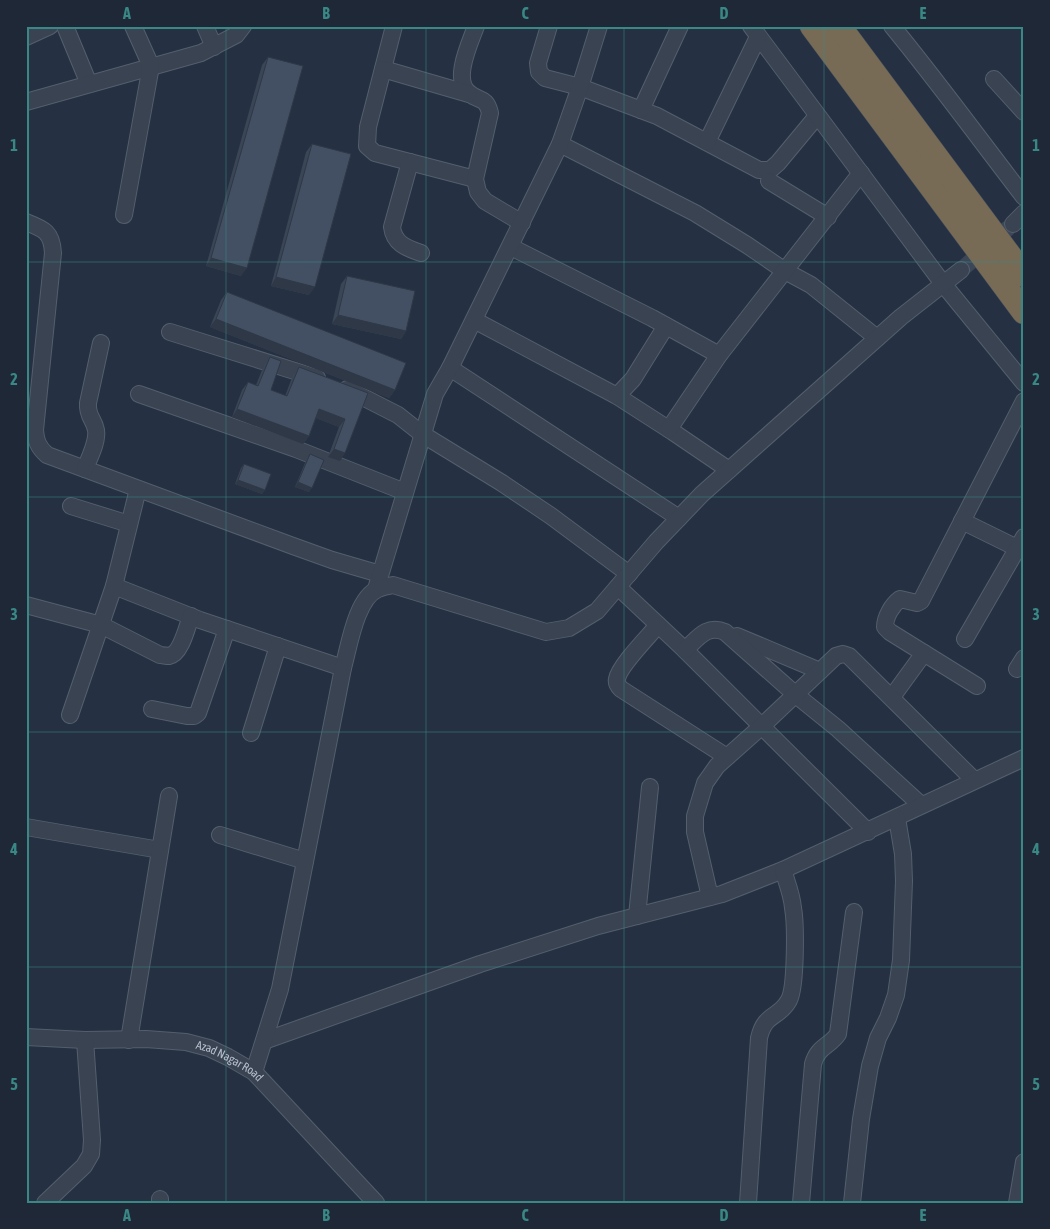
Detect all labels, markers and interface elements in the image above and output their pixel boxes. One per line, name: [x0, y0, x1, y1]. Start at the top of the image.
text: A: [122, 4, 131, 22]
text: B: [322, 4, 330, 22]
text: C: [521, 4, 529, 22]
text: D: [720, 4, 729, 22]
text: E: [920, 4, 927, 22]
text: 1: [10, 136, 18, 154]
text: 1: [1032, 136, 1040, 154]
text: 2: [10, 370, 18, 388]
text: 2: [1032, 370, 1040, 388]
text: 3: [10, 605, 18, 623]
text: 3: [1032, 605, 1040, 623]
text: 4: [9, 840, 18, 858]
text: 4: [1031, 840, 1040, 858]
street label: Azad Nagar Road: [194, 1038, 266, 1084]
text: 5: [10, 1075, 18, 1093]
text: 5: [1032, 1075, 1040, 1093]
text: A: [122, 1206, 131, 1224]
text: B: [322, 1206, 330, 1224]
text: C: [521, 1206, 529, 1224]
text: D: [720, 1206, 729, 1224]
text: E: [920, 1206, 927, 1224]

